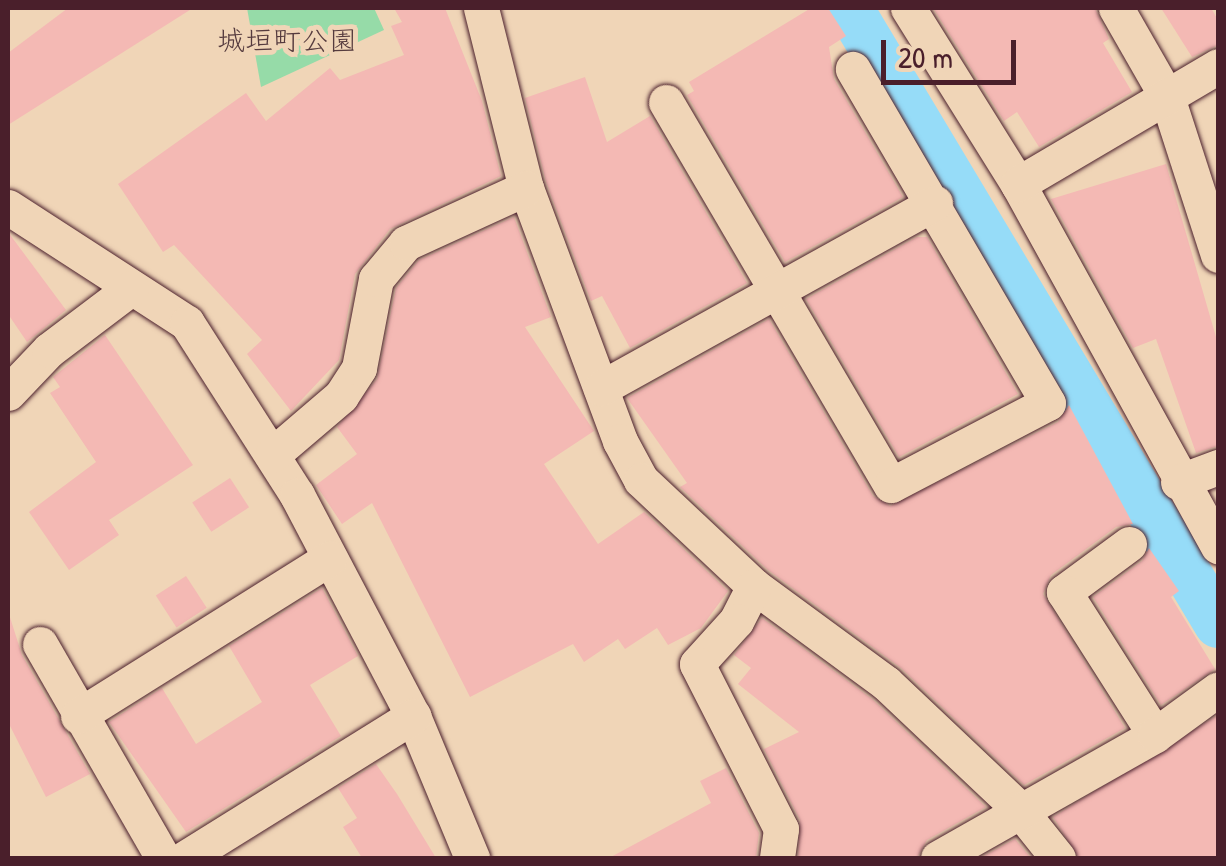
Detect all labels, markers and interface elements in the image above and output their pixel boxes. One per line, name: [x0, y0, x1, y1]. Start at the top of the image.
scale bar: [886, 20, 1021, 82]
park label: 城垣町公園: [217, 23, 357, 57]
text: 20 m: [898, 37, 953, 77]

